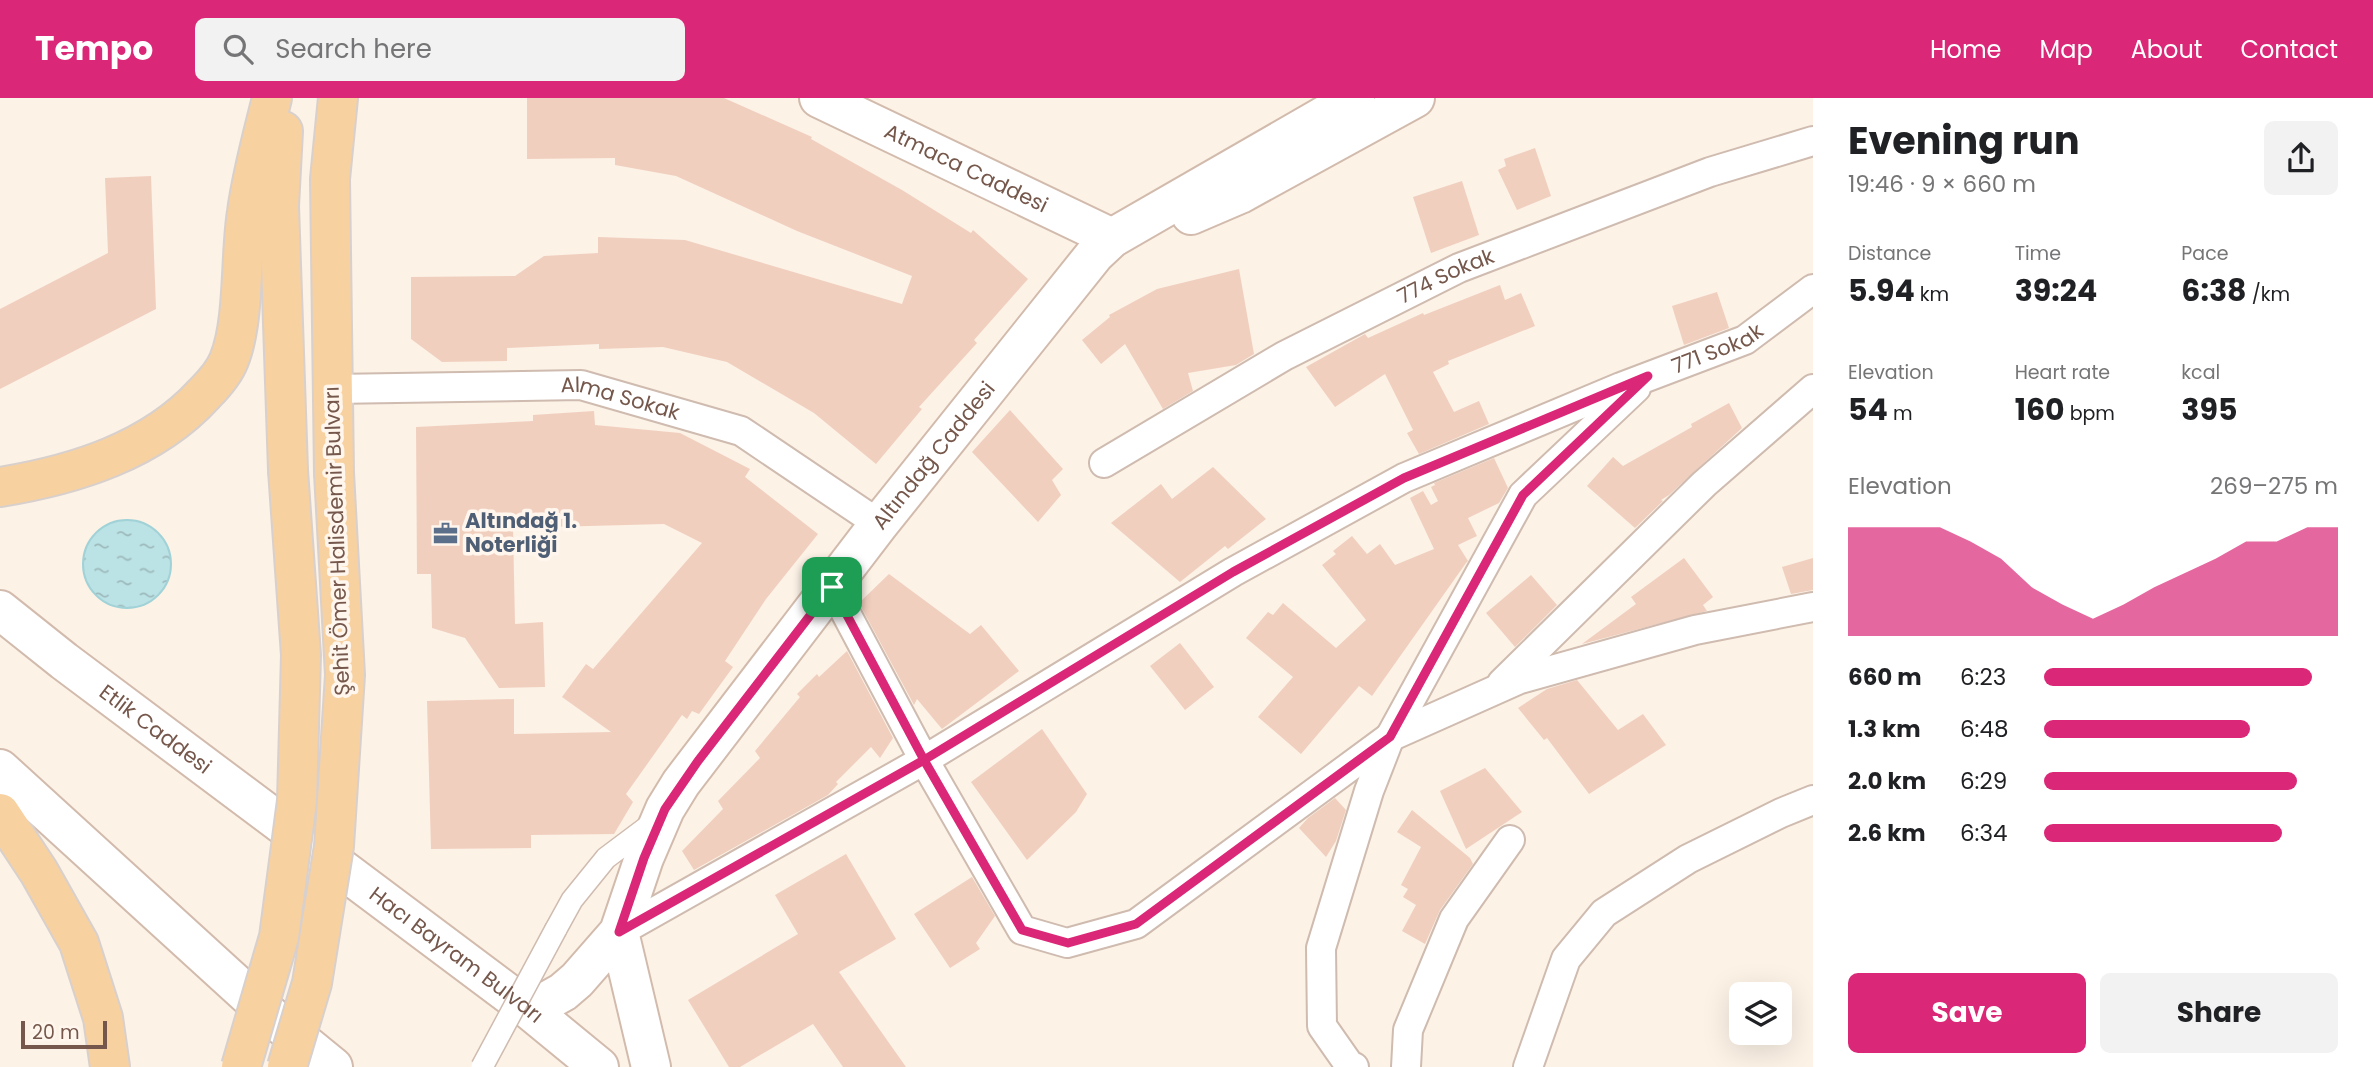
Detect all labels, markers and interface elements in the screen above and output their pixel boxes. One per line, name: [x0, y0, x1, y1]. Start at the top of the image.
search box: [195, 18, 685, 81]
text: Tempo: [35, 25, 153, 72]
icon: search: [219, 30, 257, 68]
text: Search here: [275, 31, 432, 67]
text: Home: [1930, 33, 2002, 66]
text: Map: [2040, 33, 2093, 66]
text: About: [2131, 33, 2202, 66]
text: Contact: [2240, 33, 2338, 66]
text: Evening run: [1848, 114, 2080, 167]
street label: Atmaca Caddesi: [880, 116, 1053, 219]
button: share: [2264, 121, 2338, 195]
text: 19:46 · 9 × 660 m: [1848, 168, 2036, 200]
text: Distance: [1848, 240, 1931, 267]
text: Time: [2015, 240, 2061, 267]
text: Pace: [2181, 240, 2229, 267]
street label: 774 Sokak: [1392, 241, 1498, 311]
text: 5.94: [1848, 269, 1915, 312]
text: 39:24: [2015, 269, 2097, 312]
text: 6:38: [2181, 269, 2247, 312]
text: km: [1915, 281, 1949, 308]
text: /km: [2247, 281, 2290, 308]
street label: 771 Sokak: [1667, 316, 1769, 381]
text: Elevation: [1848, 359, 1934, 386]
text: Heart rate: [2015, 359, 2110, 386]
text: kcal: [2181, 359, 2220, 386]
street label: Alma Sokak: [561, 370, 684, 427]
street label: Altındağ Caddesi: [865, 375, 1001, 535]
street label: Şehit Ömer Halisdemir Bulvarı: [317, 386, 356, 696]
text: 54: [1848, 388, 1888, 431]
text: 160: [2015, 388, 2065, 431]
text: 395: [2181, 388, 2237, 431]
text: m: [1888, 400, 1912, 427]
text: bpm: [2065, 400, 2115, 427]
text: Elevation: [1848, 470, 1952, 502]
text: 269–275 m: [2210, 470, 2338, 502]
place label: Altındağ 1. Noterliği: [465, 506, 577, 559]
office icon: Altındağ 1. Noterliği: [431, 519, 459, 547]
pin: [802, 557, 862, 617]
icon: arrive: [813, 568, 851, 606]
text: 660 m: [1848, 661, 1922, 693]
text: 6:23: [1960, 661, 2006, 693]
street label: Etlik Caddesi: [94, 678, 218, 781]
text: 1.3 km: [1848, 713, 1921, 745]
text: 6:48: [1960, 713, 2008, 745]
text: 2.0 km: [1848, 765, 1926, 797]
text: 6:29: [1960, 765, 2007, 797]
text: 2.6 km: [1848, 817, 1926, 849]
text: 6:34: [1960, 817, 2008, 849]
street label: Hacı Bayram Bulvarı: [364, 880, 550, 1030]
button: Save: [1848, 973, 2086, 1053]
button: Share: [2100, 973, 2338, 1053]
map controls: [1729, 982, 1792, 1045]
button: layers: [1729, 982, 1792, 1045]
scale bar: [21, 1018, 107, 1050]
text: 20 m: [32, 1019, 80, 1046]

